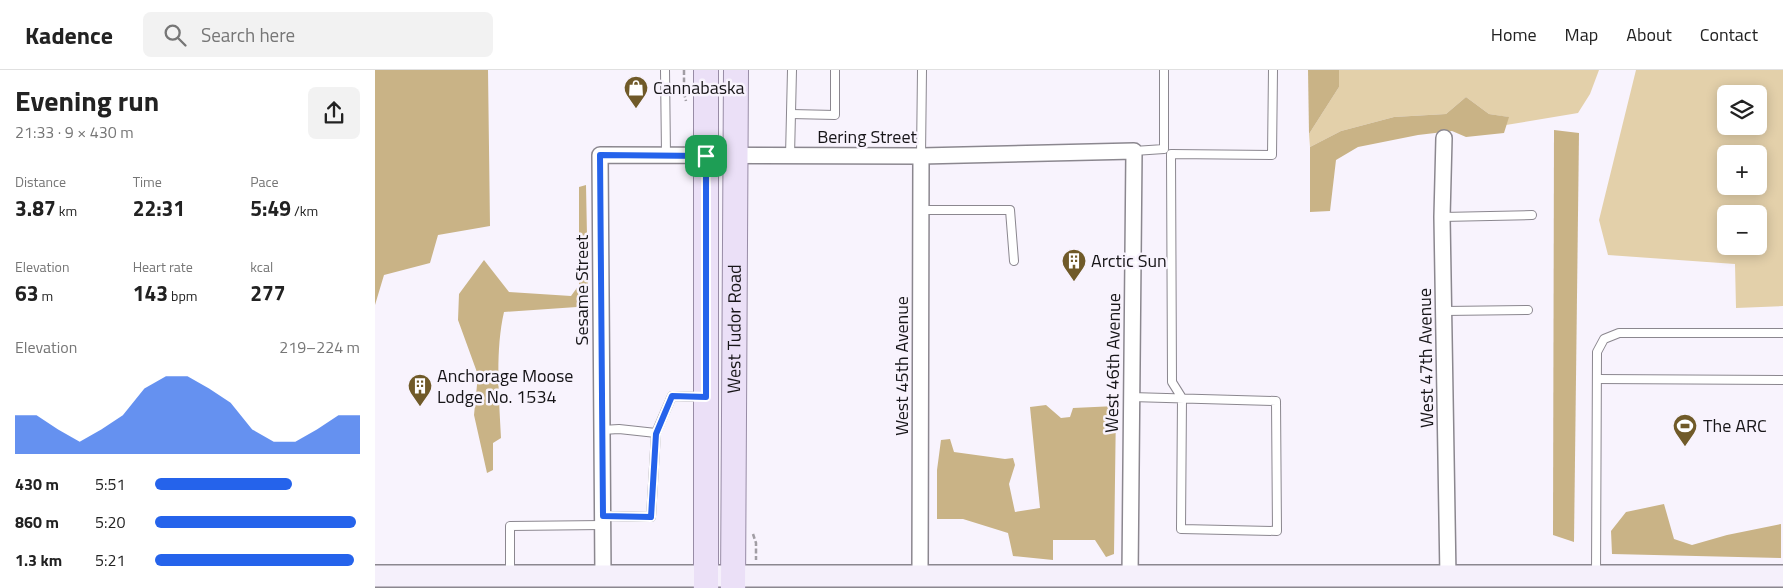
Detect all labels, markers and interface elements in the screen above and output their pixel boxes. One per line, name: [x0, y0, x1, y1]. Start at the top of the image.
search box: [143, 12, 493, 57]
text: Kadence: [25, 17, 113, 53]
text: Search here: [201, 20, 295, 49]
icon: search: [161, 21, 189, 49]
text: Home: [1491, 21, 1537, 48]
text: Map: [1565, 21, 1598, 48]
text: About: [1626, 21, 1672, 48]
text: Contact: [1700, 21, 1758, 48]
place label: Cannabaska: [653, 74, 745, 101]
shop icon: Cannabaska: [623, 75, 649, 109]
text: Evening run: [15, 79, 159, 122]
map controls: [1717, 85, 1767, 255]
button: layers: [1717, 85, 1767, 135]
button: share: [308, 87, 360, 139]
text: 21:33 · 9 × 430 m: [15, 120, 134, 144]
street label: Bering Street: [817, 123, 917, 150]
pin: [685, 135, 727, 177]
icon: arrive: [692, 142, 720, 170]
button: +: [1717, 145, 1767, 195]
text: Distance: [15, 171, 66, 192]
text: Time: [133, 171, 162, 192]
text: Pace: [250, 171, 279, 192]
text: 3.87: [15, 192, 56, 224]
text: 22:31: [133, 192, 185, 224]
text: 5:49: [250, 192, 291, 224]
text: km: [56, 200, 77, 221]
text: /km: [291, 200, 318, 221]
button: −: [1717, 205, 1767, 255]
street label: Sesame Street: [568, 234, 595, 345]
place label: Arctic Sun: [1091, 247, 1167, 274]
building icon: Arctic Sun: [1061, 248, 1087, 282]
text: Elevation: [15, 256, 69, 277]
text: Heart rate: [133, 256, 193, 277]
text: kcal: [250, 256, 273, 277]
street label: West Tudor Road: [720, 264, 748, 394]
text: 63: [15, 277, 39, 309]
text: 143: [133, 277, 168, 309]
text: 277: [250, 277, 286, 309]
text: m: [39, 285, 53, 306]
text: bpm: [168, 285, 197, 306]
street label: West 47th Avenue: [1411, 288, 1440, 428]
street label: West 46th Avenue: [1098, 293, 1127, 433]
street label: West 45th Avenue: [888, 296, 915, 436]
text: Elevation: [15, 335, 77, 359]
text: 219–224 m: [279, 335, 360, 359]
place label: Anchorage Moose Lodge No. 1534: [437, 362, 573, 410]
building icon: Anchorage Moose Lodge No. 1534: [407, 373, 433, 407]
place label: The ARC: [1703, 412, 1767, 439]
sports icon: The ARC: [1672, 413, 1698, 447]
text: 430 m: [15, 472, 59, 496]
text: 5:51: [95, 472, 125, 496]
text: 860 m: [15, 510, 59, 534]
text: 5:20: [95, 510, 125, 534]
text: 1.3 km: [15, 548, 62, 572]
text: 5:21: [95, 548, 125, 572]

